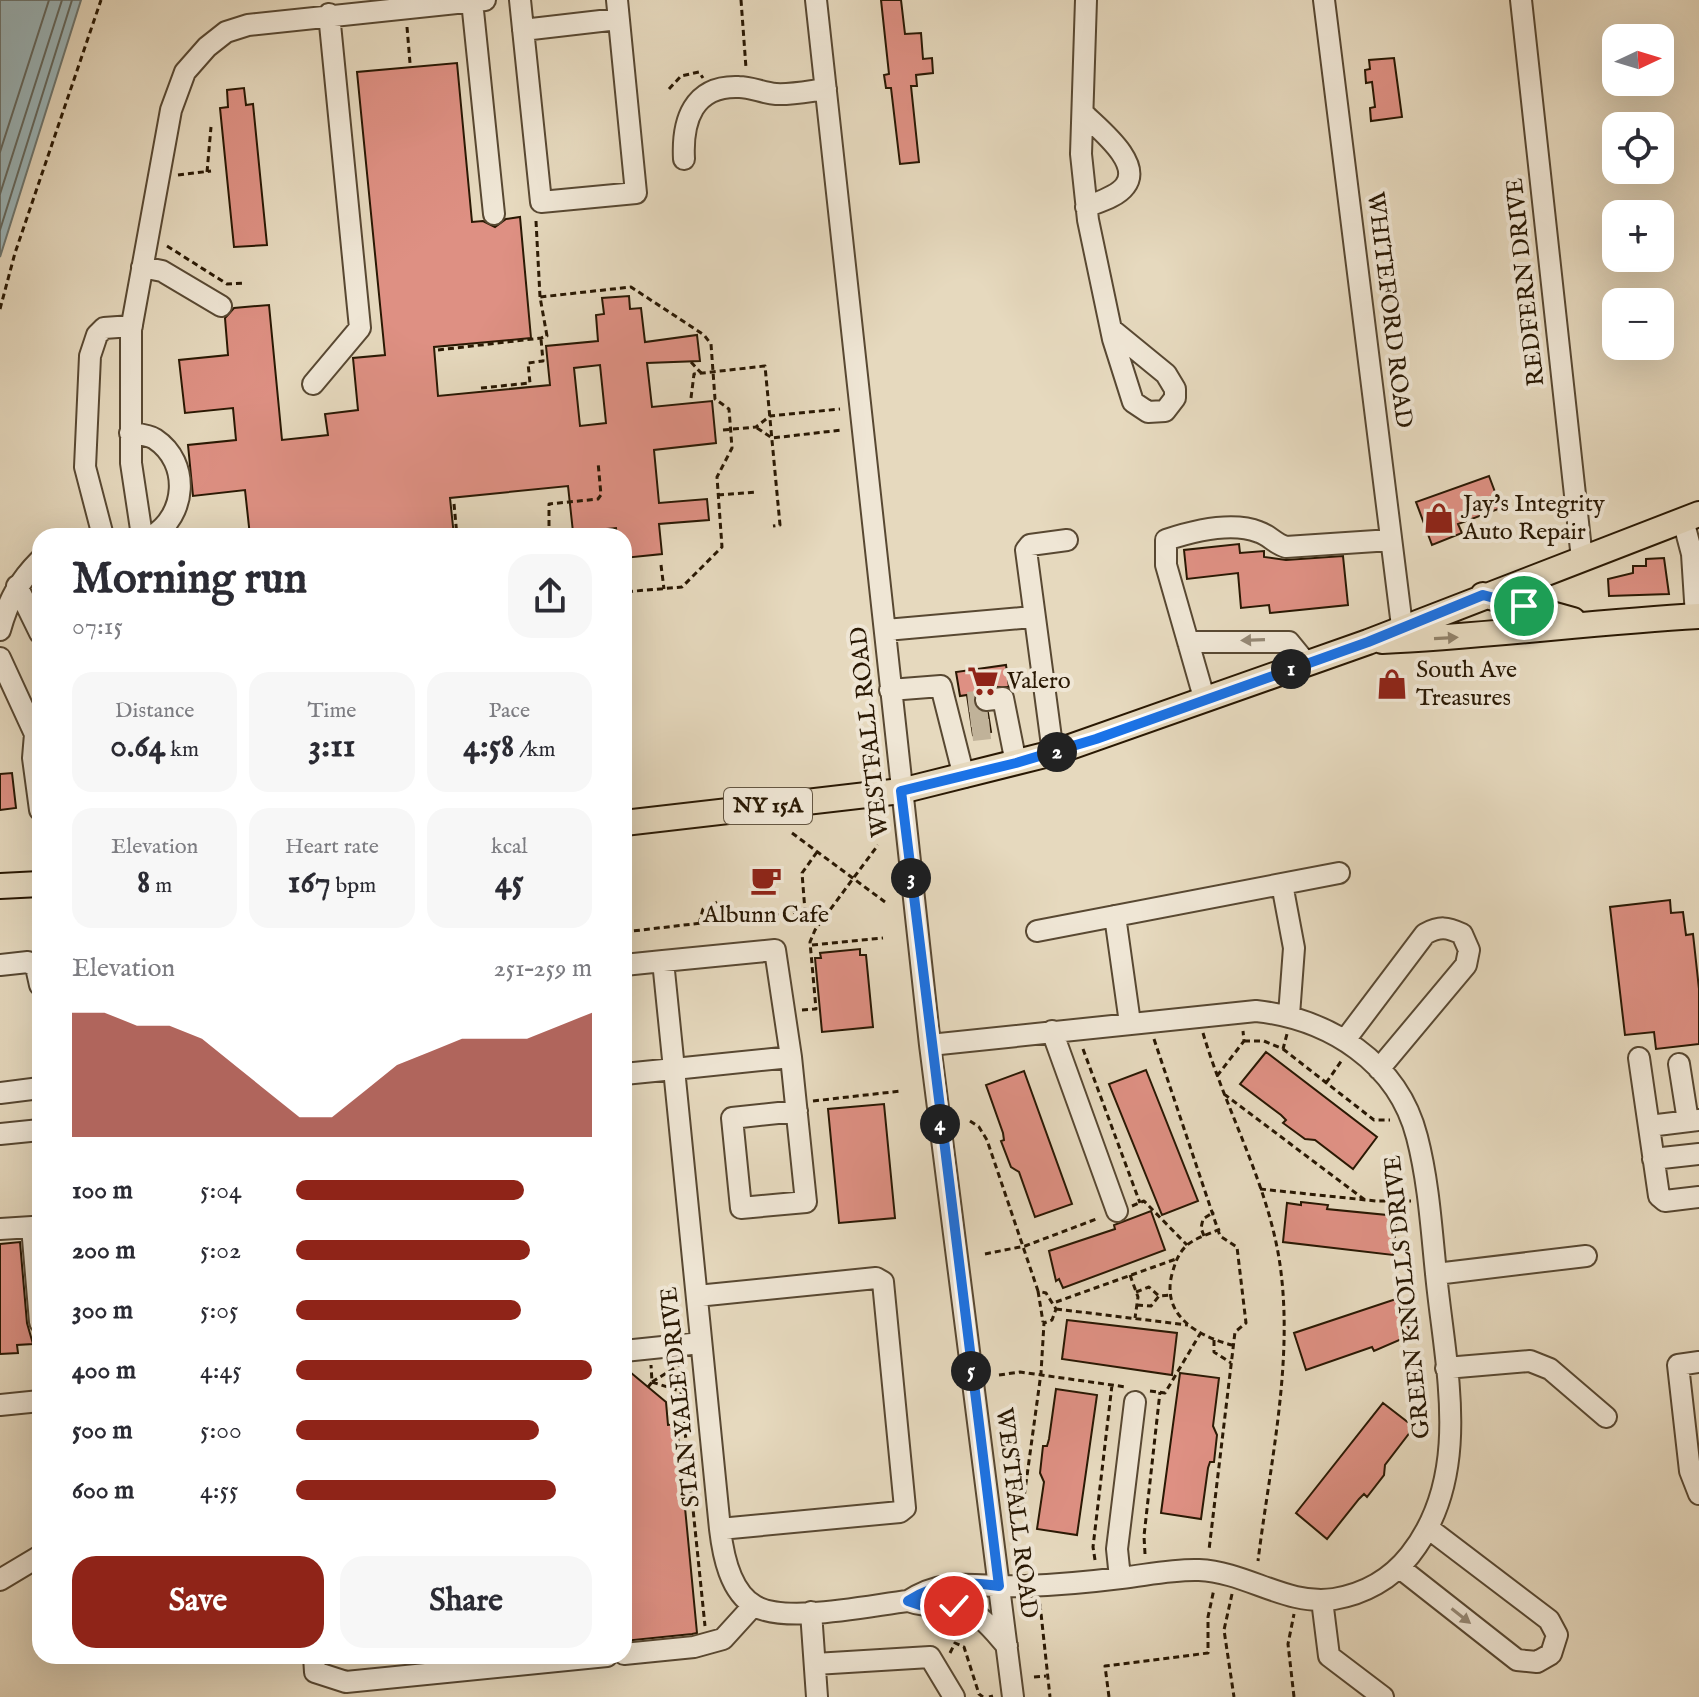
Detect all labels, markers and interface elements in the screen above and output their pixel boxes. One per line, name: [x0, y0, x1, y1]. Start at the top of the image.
north arrow: [1602, 24, 1674, 96]
map controls: [1602, 24, 1674, 360]
button: locate: [1602, 112, 1674, 184]
street label: REDFERN DRIVE: [1500, 176, 1552, 388]
street label: WHITEFORD ROAD: [1359, 190, 1419, 430]
button: +: [1602, 200, 1674, 272]
button: −: [1602, 288, 1674, 360]
place label: Jay's Integrity Auto Repair: [1460, 489, 1605, 548]
shop icon: Jay's Integrity Auto Repair: [1422, 501, 1456, 535]
text: Morning run: [72, 552, 307, 608]
button: share: [508, 554, 592, 638]
pin: [1490, 572, 1558, 640]
icon: arrive: [1502, 584, 1546, 628]
text: 07:15: [72, 610, 123, 643]
street label: WESTFALL ROAD: [844, 625, 896, 839]
one-way arrow: [1434, 631, 1459, 644]
one-way arrow: [1240, 634, 1265, 647]
pin: 1: [1271, 649, 1311, 689]
text: 1: [1287, 655, 1295, 683]
place label: South Ave Treasures: [1416, 655, 1517, 714]
supermarket icon: Valero: [966, 664, 1000, 698]
place label: Valero: [1006, 666, 1071, 697]
shop icon: South Ave Treasures: [1375, 667, 1409, 701]
text: Distance: [115, 697, 194, 725]
text: Time: [308, 697, 356, 725]
text: Pace: [489, 697, 530, 725]
text: 0.64: [110, 725, 165, 768]
text: 3:11: [308, 725, 355, 768]
text: 4:58: [463, 725, 514, 768]
pin: 2: [1037, 732, 1077, 772]
text: km: [165, 736, 199, 764]
text: /km: [514, 736, 556, 764]
text: 2: [1052, 738, 1062, 766]
road number: NY 15A: [724, 788, 812, 824]
text: Elevation: [111, 833, 198, 861]
text: Heart rate: [285, 833, 379, 861]
text: kcal: [491, 833, 528, 861]
pin: 3: [891, 858, 931, 898]
text: 8: [137, 861, 150, 904]
text: 167: [288, 861, 331, 904]
text: 45: [495, 861, 524, 904]
cafe icon: Albunn Cafe: [749, 863, 783, 897]
text: 3: [907, 864, 915, 892]
text: m: [150, 872, 172, 900]
text: bpm: [331, 872, 376, 900]
place label: Albunn Cafe: [702, 900, 829, 931]
text: Elevation: [72, 952, 175, 985]
text: 251–259 m: [493, 952, 592, 985]
pin: 4: [920, 1104, 960, 1144]
text: 4: [935, 1110, 945, 1138]
street label: GREEN KNOLLS DRIVE: [1378, 1154, 1438, 1440]
text: 100 m: [72, 1174, 133, 1207]
text: 5:04: [200, 1174, 242, 1207]
text: 200 m: [72, 1234, 136, 1267]
text: 5:02: [200, 1234, 241, 1267]
street label: STAN YALE DRIVE: [654, 1285, 708, 1509]
text: 300 m: [72, 1294, 133, 1327]
text: 5:05: [200, 1294, 238, 1327]
pin: 5: [951, 1351, 991, 1391]
text: 400 m: [72, 1354, 136, 1387]
text: 4:45: [200, 1354, 242, 1387]
text: 5: [967, 1357, 975, 1385]
street label: WESTFALL ROAD: [988, 1406, 1044, 1620]
text: 500 m: [72, 1414, 133, 1447]
text: 5:00: [200, 1414, 242, 1447]
text: 600 m: [72, 1474, 134, 1507]
text: 4:55: [200, 1474, 238, 1507]
button: Save: [72, 1556, 324, 1648]
button: Share: [340, 1556, 592, 1648]
pin: [920, 1572, 988, 1640]
icon: check: [932, 1584, 976, 1628]
one-way arrow: [1451, 1608, 1471, 1624]

